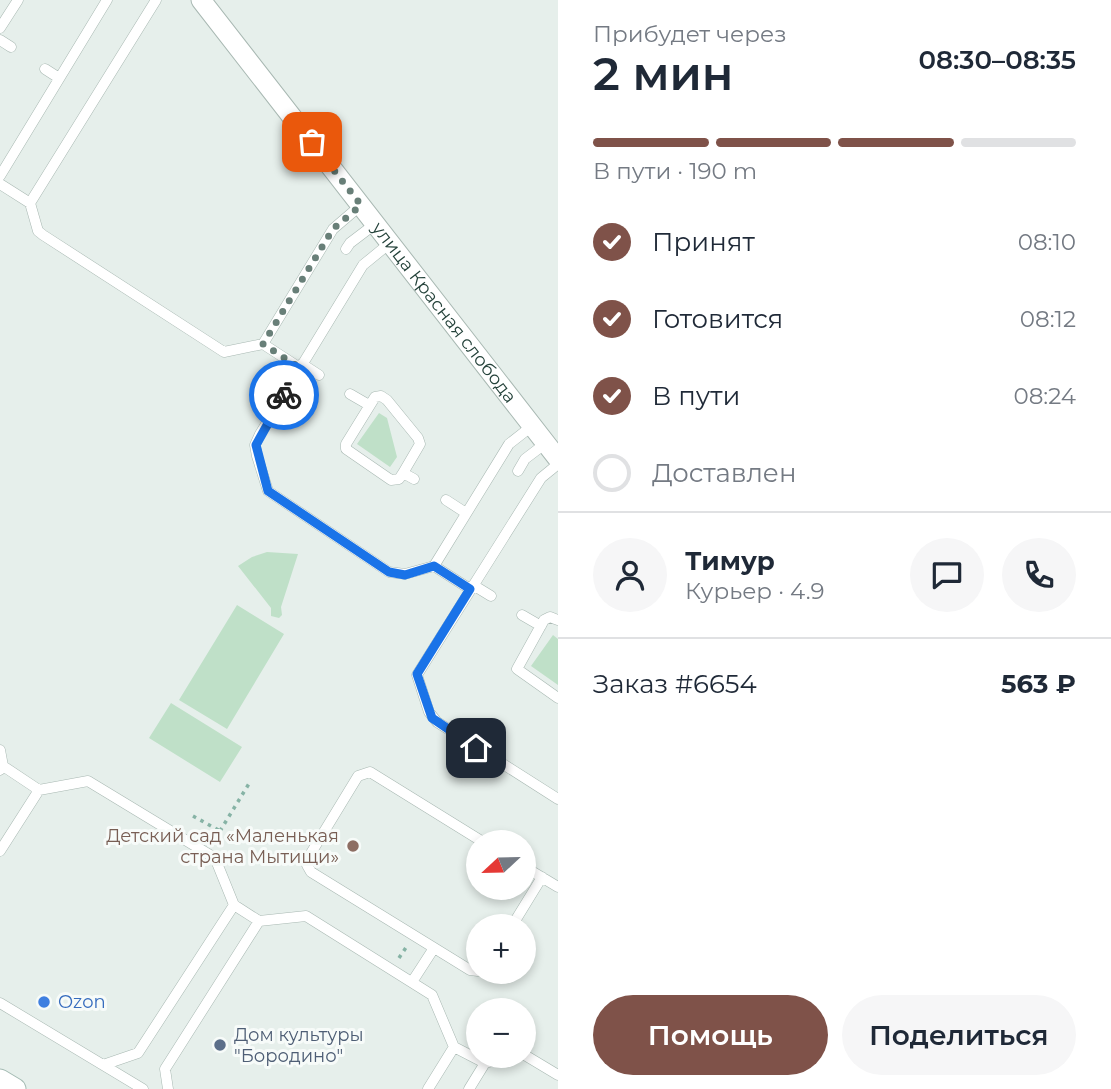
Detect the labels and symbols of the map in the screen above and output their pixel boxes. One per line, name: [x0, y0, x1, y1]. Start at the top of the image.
pin: [282, 112, 342, 172]
street label: улица Красная слобода: [366, 217, 521, 407]
courier: [249, 360, 319, 430]
pin: [446, 718, 506, 778]
place label: Детский сад «Маленькая страна Мытищи»: [106, 825, 339, 868]
north arrow: [466, 830, 536, 900]
marker: Детский сад «Маленькая страна Мытищи»: [345, 838, 361, 854]
place label: Ozon: [58, 991, 106, 1013]
marker: Ozon: [36, 994, 52, 1010]
place label: Дом культуры "Бородино": [234, 1024, 364, 1067]
marker: Дом культуры "Бородино": [212, 1037, 228, 1053]

